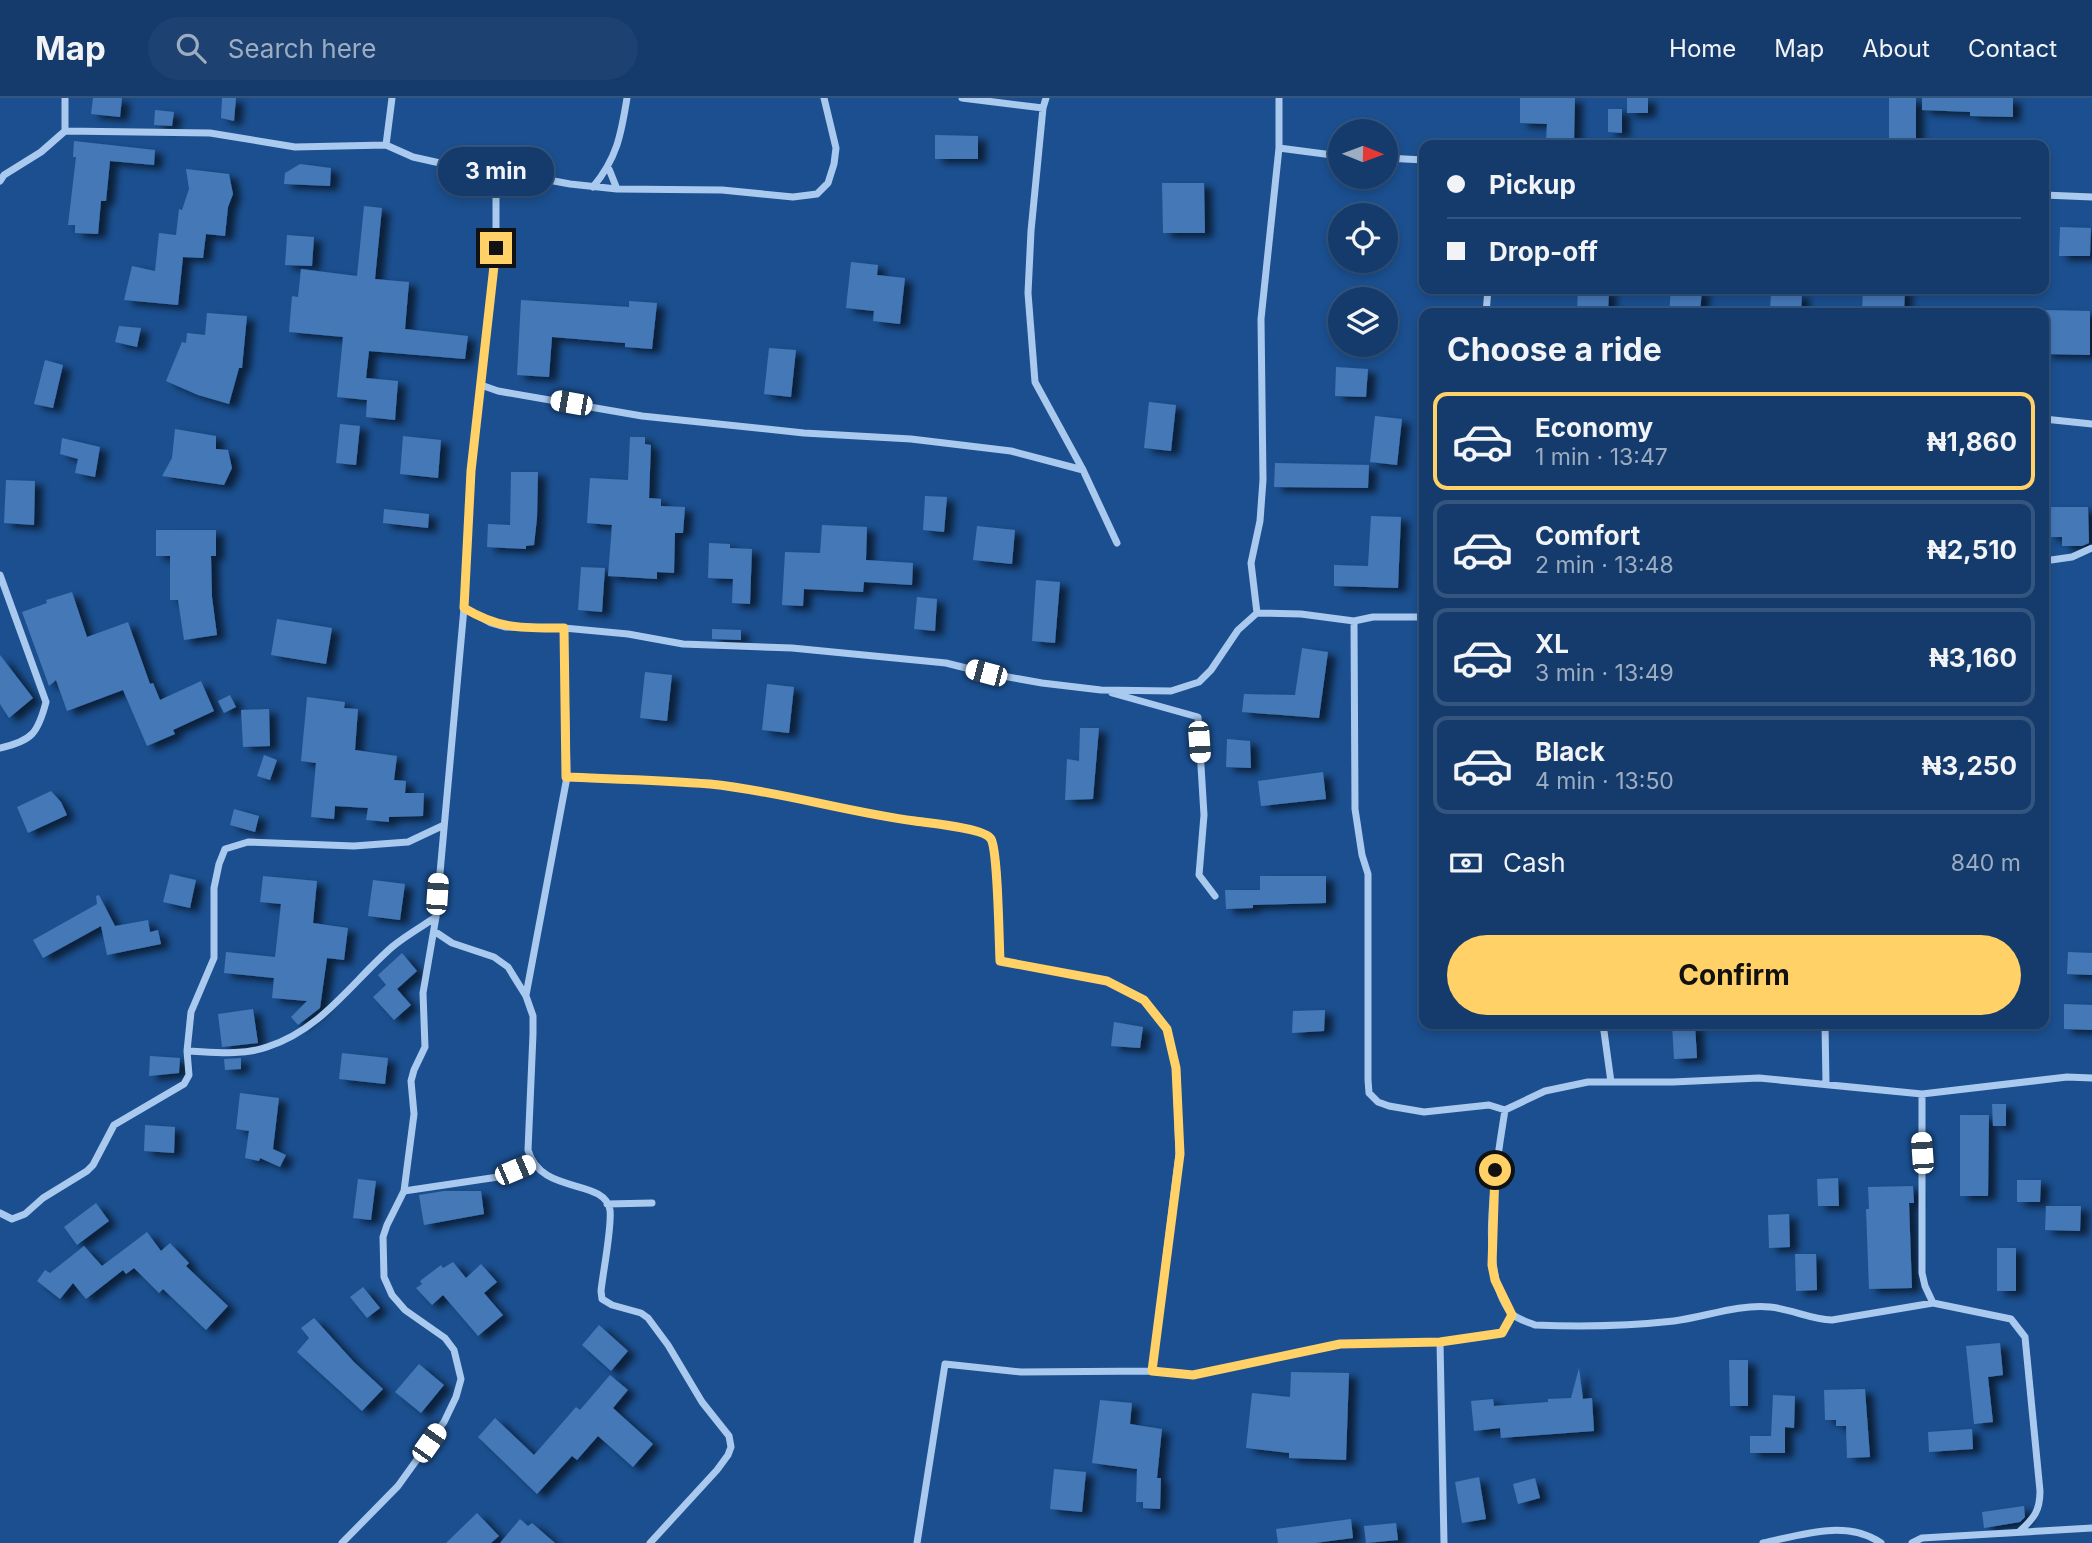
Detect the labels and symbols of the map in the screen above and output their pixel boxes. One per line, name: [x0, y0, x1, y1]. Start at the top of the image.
north arrow: [1328, 119, 1398, 189]
callout: 3 min: [438, 146, 554, 195]
route end: [480, 232, 512, 264]
car: [549, 389, 594, 417]
car: [963, 657, 1010, 689]
car: [1188, 720, 1211, 764]
car: [426, 872, 449, 916]
car: [1911, 1131, 1934, 1175]
car: [492, 1152, 539, 1188]
route start: [1479, 1154, 1511, 1186]
car: [409, 1420, 450, 1466]

